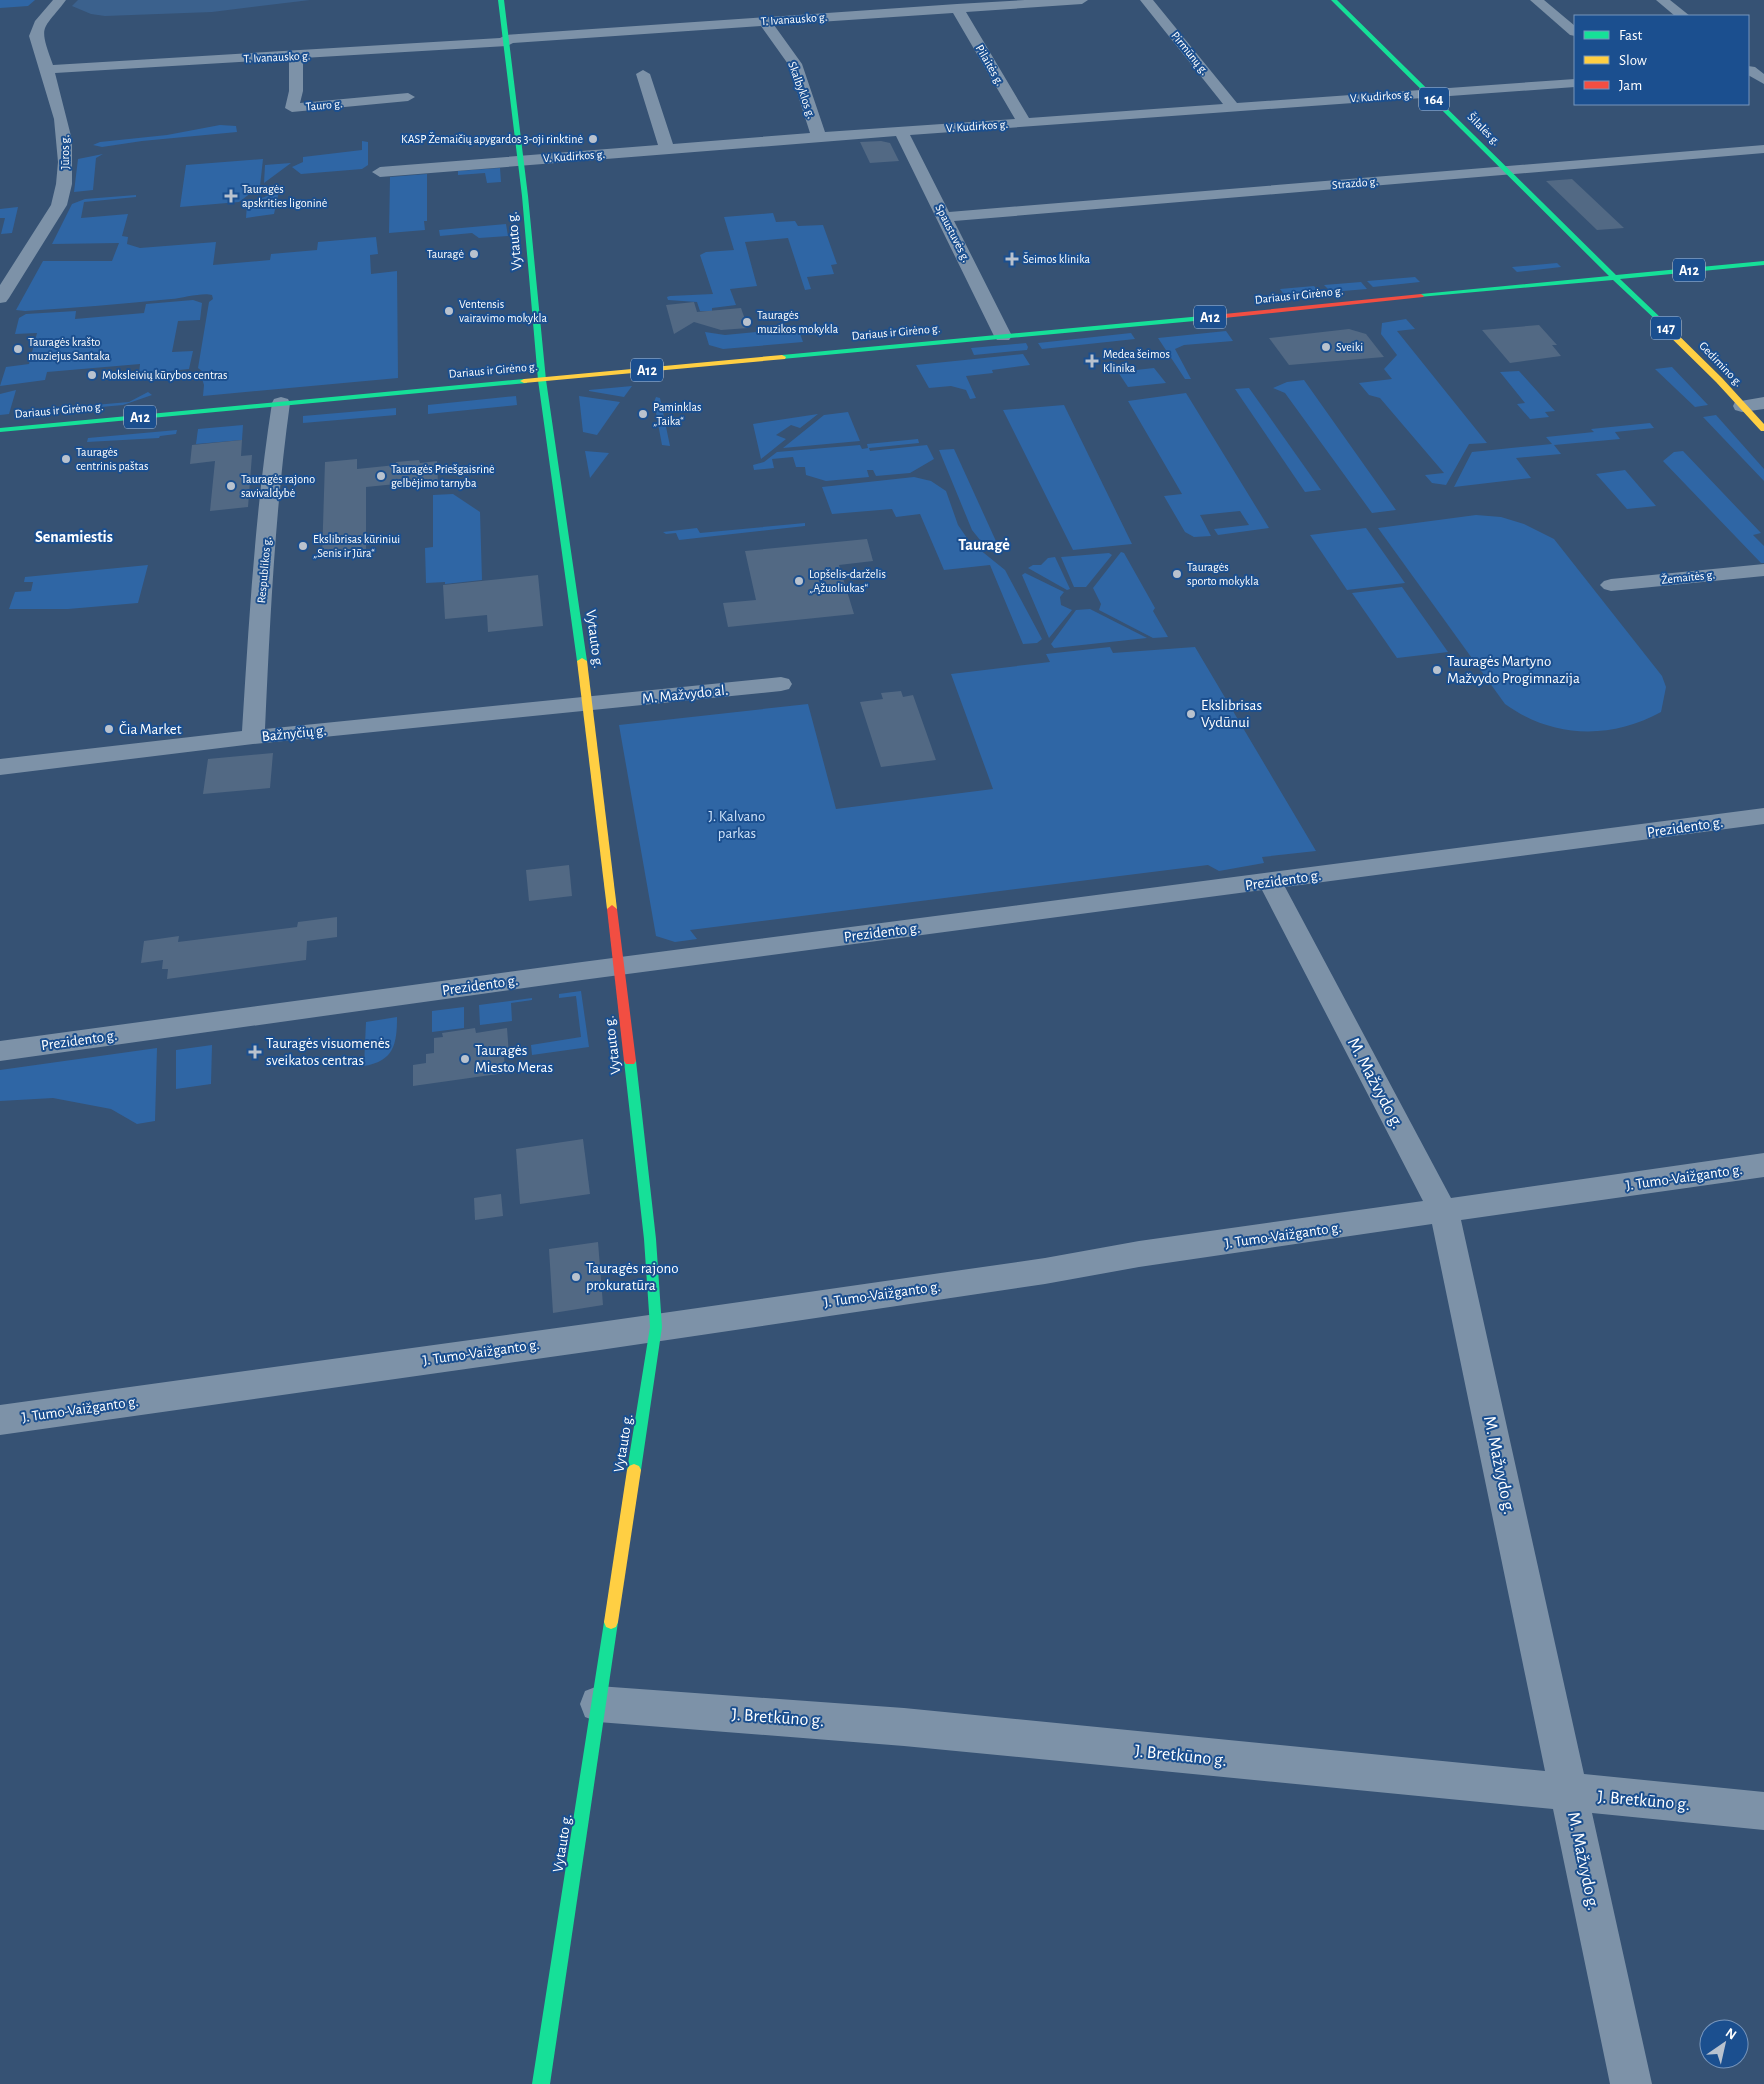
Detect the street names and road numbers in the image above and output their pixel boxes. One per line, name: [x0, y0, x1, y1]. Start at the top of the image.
street label: T. Ivanausko g.: [760, 11, 828, 27]
street label: Pirmūnų g.: [1169, 29, 1211, 77]
street label: Pilaitės g.: [974, 43, 1006, 87]
street label: T. Ivanausko g.: [243, 49, 311, 65]
street label: Skalbyklos g.: [785, 60, 818, 120]
street label: V. Kudirkos g.: [1350, 88, 1412, 104]
road number: 164: [1419, 88, 1449, 110]
street label: Tauro g.: [305, 97, 343, 113]
street label: Šilalės g.: [1465, 110, 1503, 148]
street label: V. Kudirkos g.: [946, 118, 1008, 134]
street label: Jūros g.: [59, 135, 71, 169]
street label: V. Kudirkos g.: [543, 148, 605, 164]
street label: Strazdo g.: [1331, 175, 1379, 191]
street label: Spaustuvės g.: [933, 202, 973, 264]
street label: Vytauto g.: [504, 211, 525, 271]
road number: A12: [1673, 258, 1705, 282]
street label: Dariaus ir Girėno g.: [1254, 284, 1344, 306]
road number: A12: [1194, 306, 1226, 328]
road number: 147: [1651, 316, 1681, 339]
street label: Dariaus ir Girėno g.: [851, 322, 941, 342]
street label: Gedimino g.: [1697, 339, 1745, 389]
road number: A12: [631, 358, 663, 382]
street label: Dariaus ir Girėno g.: [448, 360, 538, 380]
street label: Dariaus ir Girėno g.: [14, 400, 104, 420]
road number: A12: [124, 406, 156, 428]
street label: Respublikos g.: [255, 536, 273, 604]
street label: Žemaitės g.: [1661, 567, 1715, 586]
street label: Vytauto g.: [583, 609, 606, 669]
street label: M. Mažvydo al.: [641, 683, 729, 706]
street label: Bažnyčių g.: [261, 723, 327, 744]
street label: Prezidento g.: [1646, 815, 1724, 840]
street label: Prezidento g.: [1244, 868, 1322, 893]
street label: Prezidento g.: [843, 920, 921, 945]
street label: Prezidento g.: [441, 973, 519, 998]
street label: Vytauto g.: [601, 1015, 624, 1075]
street label: Prezidento g.: [40, 1028, 118, 1053]
street label: M. Mažvydo g.: [1344, 1035, 1407, 1132]
street label: J. Tumo-Vaižganto g.: [1625, 1162, 1743, 1193]
street label: J. Tumo-Vaižganto g.: [1224, 1220, 1342, 1251]
street label: J. Tumo-Vaižganto g.: [823, 1279, 941, 1310]
street label: J. Tumo-Vaižganto g.: [422, 1337, 540, 1368]
street label: J. Tumo-Vaižganto g.: [21, 1394, 139, 1425]
street label: Vytauto g.: [611, 1413, 636, 1473]
street label: M. Mažvydo g.: [1480, 1414, 1518, 1516]
street label: J. Bretkūno g.: [731, 1706, 825, 1730]
street label: J. Bretkūno g.: [1134, 1742, 1228, 1770]
street label: J. Bretkūno g.: [1597, 1788, 1691, 1814]
street label: M. Mažvydo g.: [1564, 1810, 1602, 1912]
street label: Vytauto g.: [550, 1813, 575, 1873]

